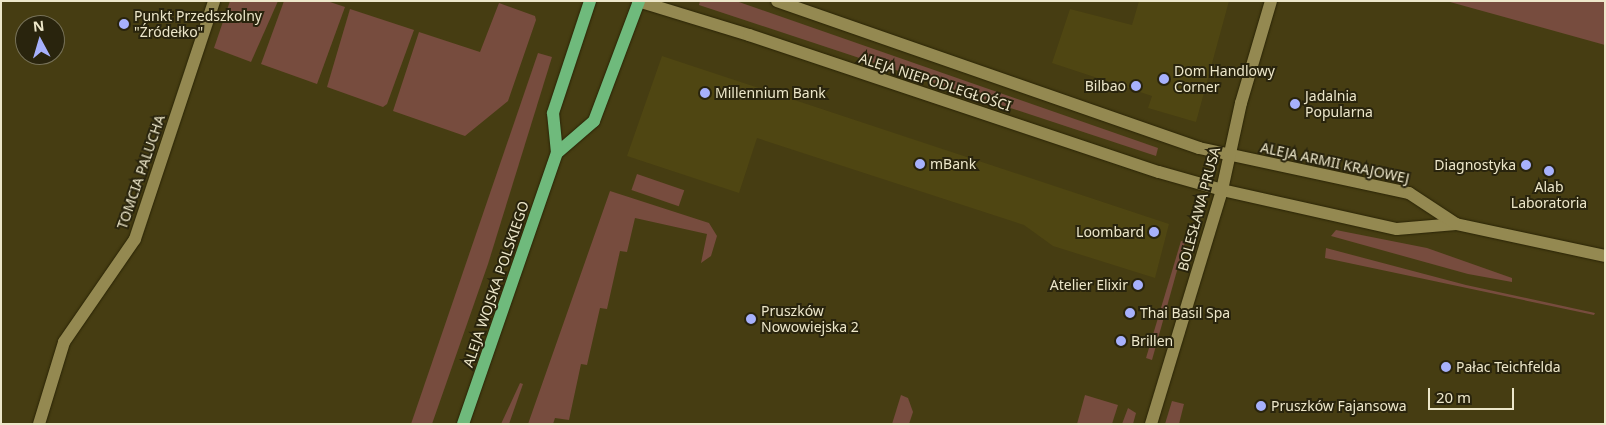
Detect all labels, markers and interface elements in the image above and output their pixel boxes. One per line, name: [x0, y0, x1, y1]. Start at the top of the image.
place label: Punkt Przedszkolny "Źródełko": [134, 8, 262, 40]
north arrow: [15, 15, 65, 65]
text: N: [32, 16, 45, 36]
marker: Punkt Przedszkolny "Źródełko": [118, 18, 130, 30]
street label: ALEJA NIEPODLEGŁOŚCI: [857, 49, 1013, 115]
place label: Dom Handlowy Corner: [1174, 63, 1275, 95]
marker: Dom Handlowy Corner: [1158, 73, 1170, 85]
place label: Bilbao: [1085, 78, 1126, 94]
marker: Bilbao: [1130, 80, 1142, 92]
place label: Millennium Bank: [715, 85, 826, 101]
marker: Millennium Bank: [699, 87, 711, 99]
place label: Jadalnia Popularna: [1305, 88, 1373, 120]
marker: Jadalnia Popularna: [1289, 98, 1301, 110]
street label: TOMCIA PALUCHA: [114, 113, 168, 231]
street label: ALEJA ARMII KRAJOWEJ: [1259, 139, 1411, 187]
street label: BOLESŁAWA PRUSA: [1174, 145, 1224, 273]
place label: mBank: [930, 156, 976, 172]
place label: Diagnostyka: [1434, 157, 1516, 173]
marker: mBank: [914, 158, 926, 170]
marker: Diagnostyka: [1520, 159, 1532, 171]
marker: Alab Laboratoria: [1543, 165, 1555, 177]
place label: Alab Laboratoria: [1511, 179, 1587, 212]
street label: ALEJA WOJSKA POLSKIEGO: [460, 199, 532, 369]
place label: Loombard: [1076, 224, 1144, 240]
marker: Loombard: [1148, 226, 1160, 238]
place label: Atelier Elixir: [1050, 277, 1128, 293]
marker: Atelier Elixir: [1132, 279, 1144, 291]
place label: Pruszków Nowowiejska 2: [761, 303, 859, 336]
place label: Thai Basil Spa: [1140, 305, 1230, 321]
marker: Thai Basil Spa: [1124, 307, 1136, 319]
marker: Pruszków Nowowiejska 2: [745, 313, 757, 325]
place label: Brillen: [1131, 333, 1173, 349]
marker: Brillen: [1115, 335, 1127, 347]
place label: Pałac Teichfelda: [1456, 359, 1561, 375]
marker: Pałac Teichfelda: [1440, 361, 1452, 373]
scale bar: [1431, 378, 1517, 410]
text: 20 m: [1436, 387, 1471, 407]
place label: Pruszków Fajansowa: [1271, 398, 1406, 414]
marker: Pruszków Fajansowa: [1255, 400, 1267, 412]

